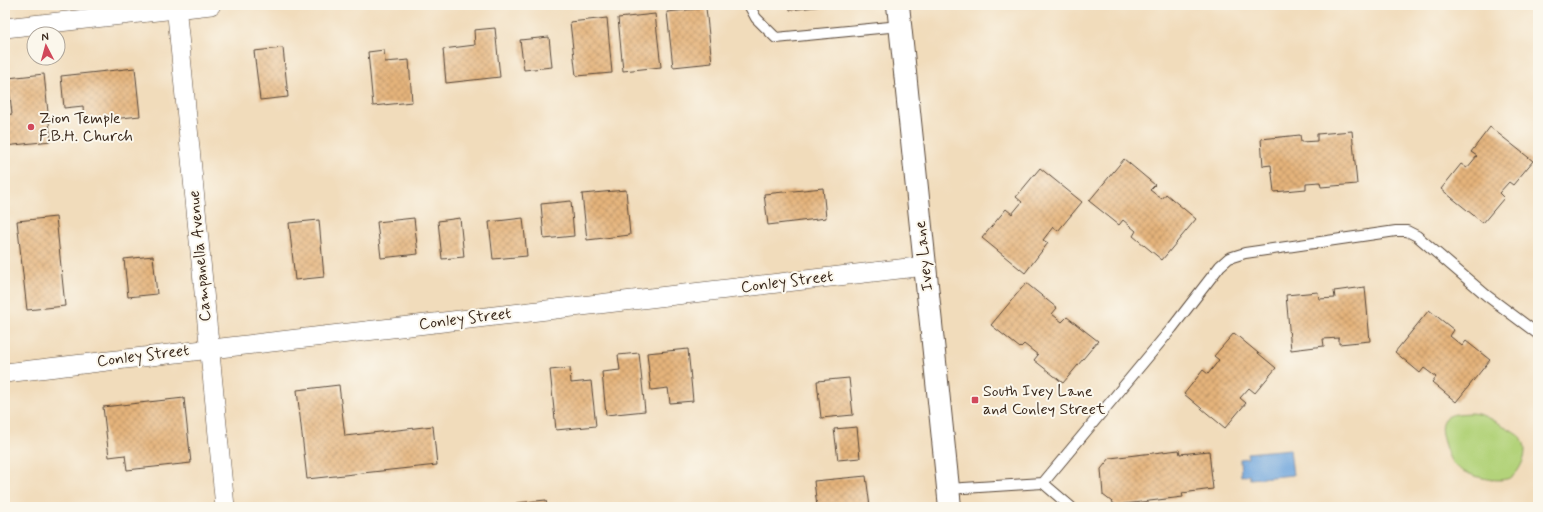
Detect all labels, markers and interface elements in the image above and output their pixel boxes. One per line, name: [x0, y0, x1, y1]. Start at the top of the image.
north arrow: [26, 26, 66, 66]
text: N: [41, 30, 49, 44]
place label: Zion Temple F.B.H. Church: [39, 108, 133, 147]
marker: Zion Temple F.B.H. Church: [26, 122, 36, 132]
street label: Campanella Avenue: [184, 189, 216, 323]
street label: Ivey Lane: [910, 220, 938, 292]
street label: Conley Street: [740, 266, 834, 298]
street label: Conley Street: [418, 303, 512, 335]
street label: Conley Street: [96, 340, 190, 372]
place label: South Ivey Lane and Conley Street: [983, 381, 1106, 420]
marker: South Ivey Lane and Conley Street: [970, 395, 980, 405]

